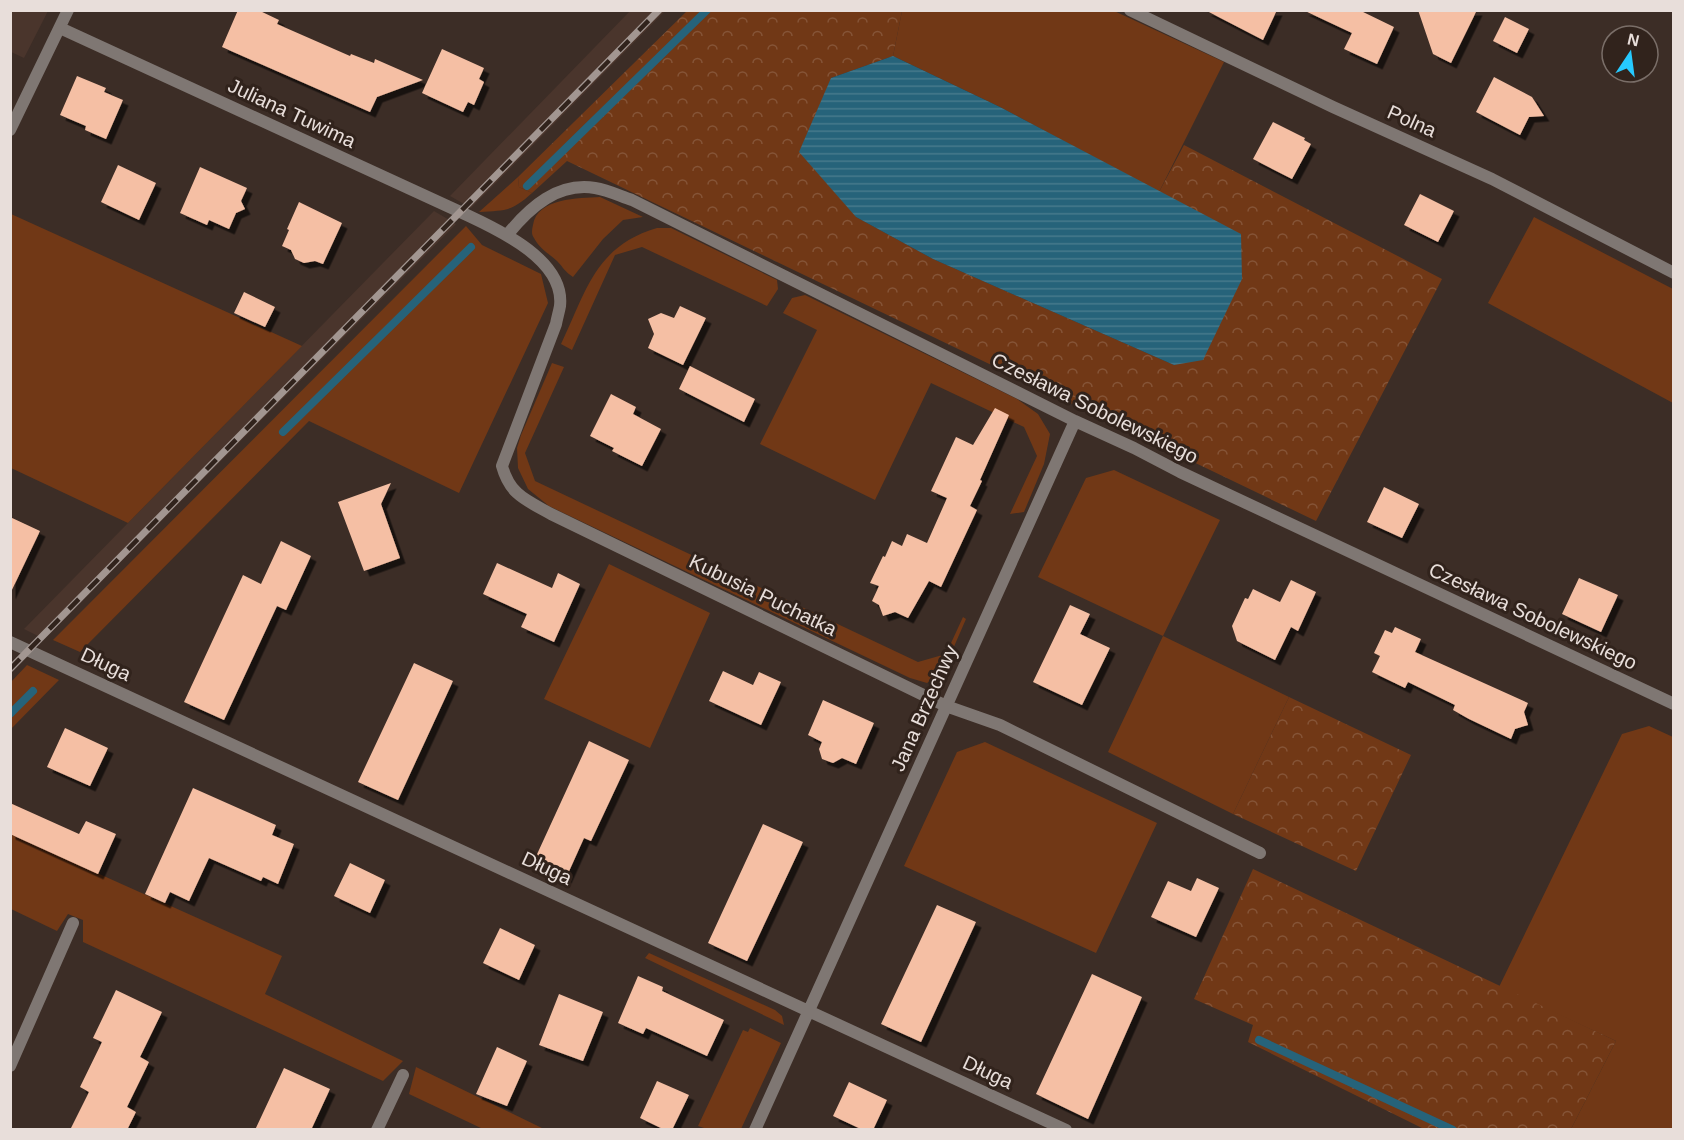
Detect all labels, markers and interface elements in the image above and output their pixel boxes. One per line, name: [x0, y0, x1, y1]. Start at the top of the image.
north arrow: [1600, 24, 1660, 84]
text: N: [1626, 30, 1641, 49]
street label: Juliana Tuwima: [225, 74, 360, 152]
street label: Polna: [1384, 101, 1441, 142]
street label: Czesława Sobolewskiego: [988, 348, 1202, 468]
street label: Kubusia Puchatka: [686, 550, 841, 641]
street label: Czesława Sobolewskiego: [1426, 558, 1640, 674]
street label: Jana Brzechwy: [886, 642, 962, 774]
street label: Długa: [78, 643, 135, 685]
street label: Długa: [519, 847, 576, 889]
street label: Długa: [960, 1051, 1017, 1093]

